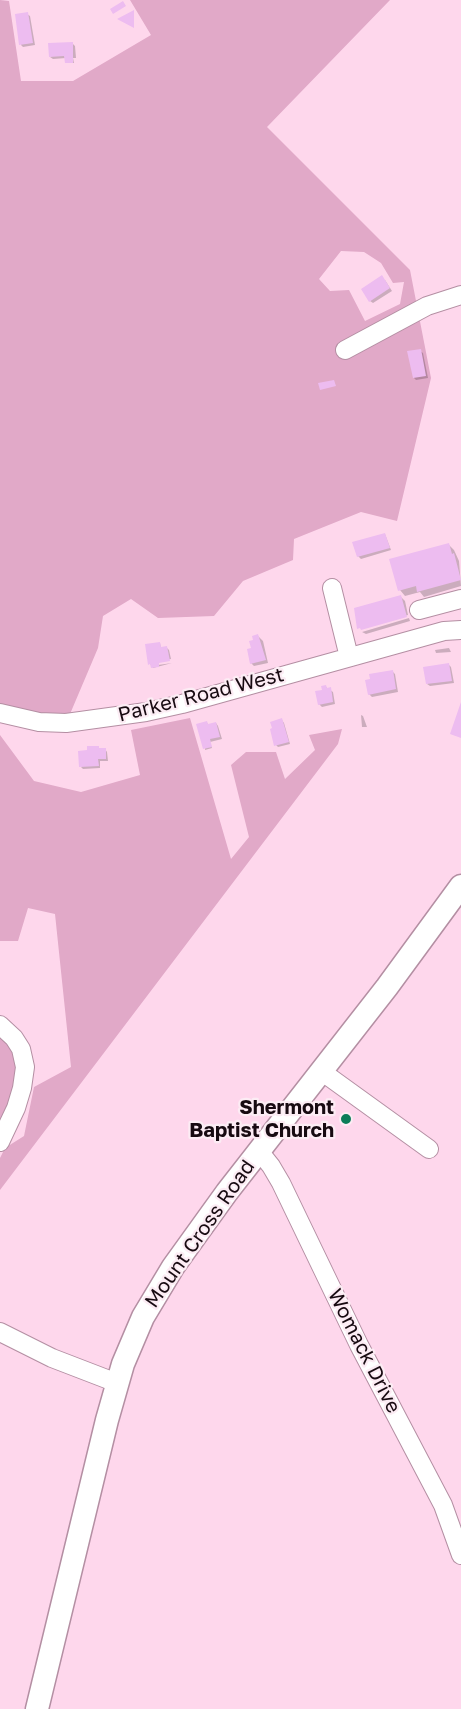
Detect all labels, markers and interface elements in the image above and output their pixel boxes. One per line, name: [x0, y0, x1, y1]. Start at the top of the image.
street label: Parker Road West: [116, 663, 286, 727]
place label: Shermont Baptist Church: [189, 1096, 334, 1143]
marker: Shermont Baptist Church: [339, 1112, 353, 1126]
street label: Mount Cross Road: [140, 1156, 260, 1312]
street label: Womack Drive: [322, 1285, 406, 1417]

